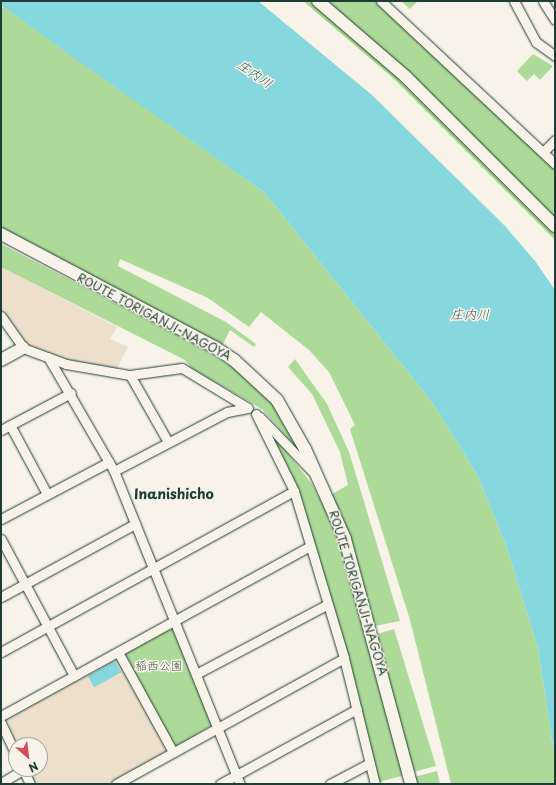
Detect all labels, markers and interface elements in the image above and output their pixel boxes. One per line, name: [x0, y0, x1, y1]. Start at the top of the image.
water label: 庄内川: [234, 57, 276, 91]
street label: ROUTE TORIGANJI-NAGOYA: [75, 270, 233, 364]
water label: 庄内川: [451, 306, 489, 322]
district label: Inanishicho: [134, 486, 214, 502]
street label: ROUTE TORIGANJI-NAGOYA: [326, 508, 390, 678]
park label: 稲西公園: [135, 659, 183, 673]
north arrow: [8, 737, 48, 777]
text: N: [26, 758, 41, 777]

